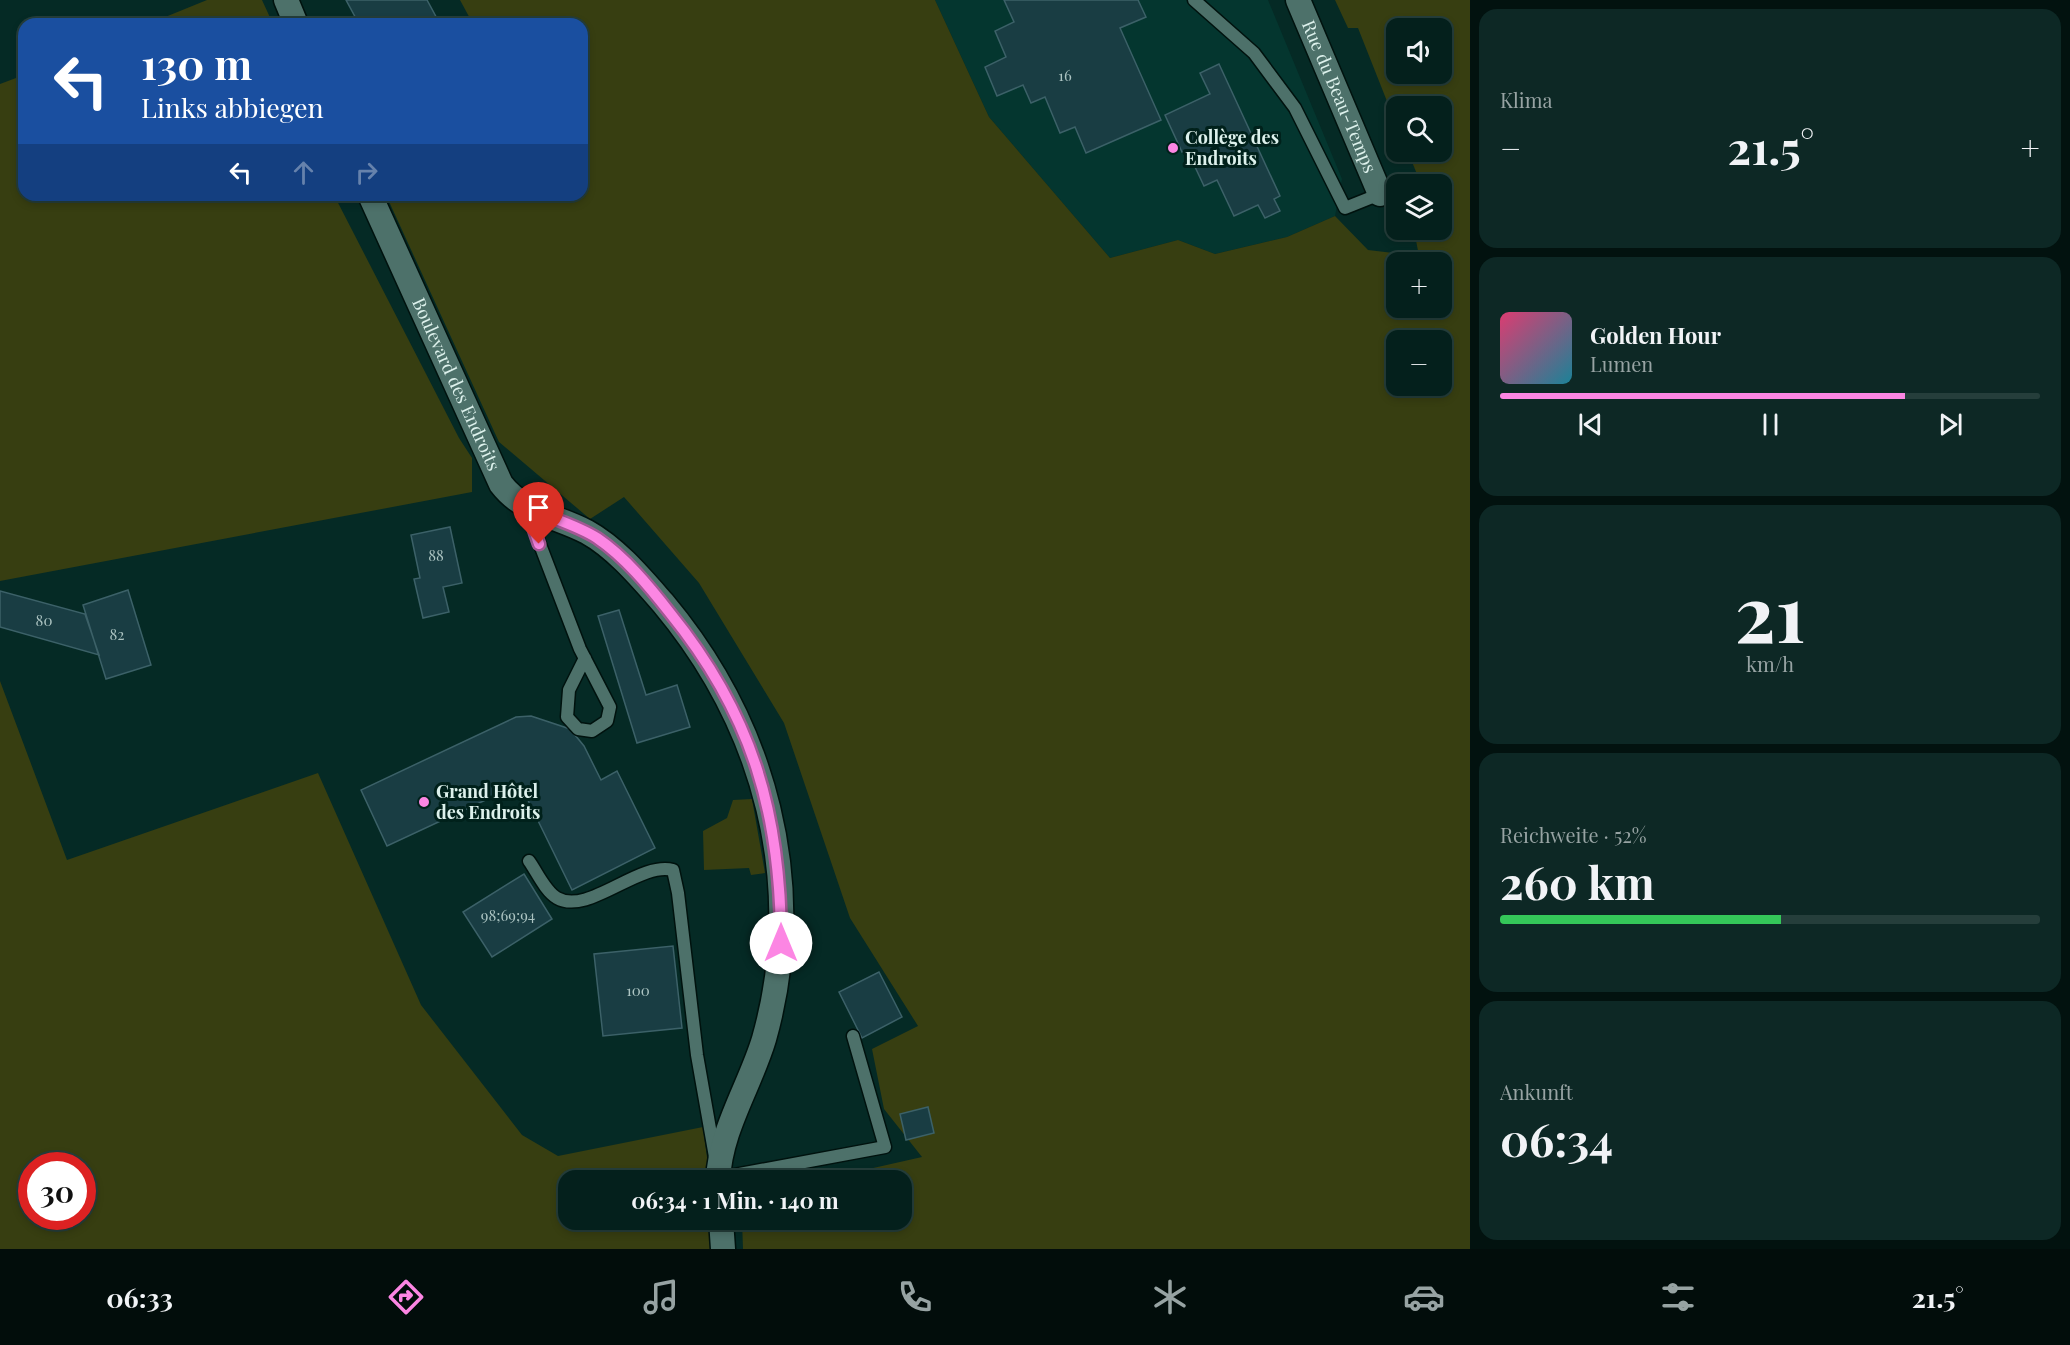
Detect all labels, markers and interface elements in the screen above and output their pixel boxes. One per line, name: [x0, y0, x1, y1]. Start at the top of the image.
street label: Rue du Beau-Temps: [1297, 16, 1383, 176]
map controls: [1386, 18, 1452, 396]
button: sound: [1386, 18, 1452, 84]
text: 130 m: [141, 35, 252, 91]
icon: left: [42, 42, 120, 120]
house number: 16: [1058, 65, 1072, 85]
text: Klima: [1500, 86, 1552, 113]
text: Links abbiegen: [141, 89, 324, 125]
button: search: [1386, 96, 1452, 162]
text: 21.5°: [1728, 116, 1814, 176]
place label: Collège des Endroits: [1185, 125, 1279, 170]
text: −: [1500, 125, 1521, 169]
text: +: [2021, 125, 2040, 169]
marker: Collège des Endroits: [1166, 141, 1180, 155]
icon: left: [224, 156, 257, 189]
icon: ahead: [287, 156, 320, 189]
icon: right: [350, 156, 383, 189]
button: layers: [1386, 174, 1452, 240]
button: +: [1386, 252, 1452, 318]
street label: Boulevard des Endroits: [407, 294, 506, 474]
text: Golden Hour: [1590, 320, 1721, 350]
button: −: [1386, 330, 1452, 396]
text: Lumen: [1590, 350, 1653, 377]
icon: previous: [1574, 408, 1607, 441]
icon: pause: [1754, 408, 1787, 441]
icon: next: [1934, 408, 1967, 441]
pin: [513, 482, 564, 544]
icon: arrive: [522, 491, 555, 524]
house number: 88: [428, 545, 444, 565]
text: 21: [1735, 559, 1805, 663]
house number: 80: [36, 610, 52, 630]
house number: 82: [110, 624, 125, 644]
text: km/h: [1746, 650, 1794, 677]
place label: Grand Hôtel des Endroits: [436, 779, 540, 824]
marker: Grand Hôtel des Endroits: [417, 795, 431, 809]
text: Reichweite · 52%: [1500, 821, 1647, 848]
text: 260 km: [1500, 851, 1655, 911]
house number: 98;69;94: [481, 905, 535, 925]
position arrow: [749, 911, 813, 975]
house number: 100: [626, 980, 650, 1000]
text: Ankunft: [1500, 1078, 1573, 1105]
text: 06:34: [1500, 1108, 1613, 1168]
speed limit sign: 30: [18, 1152, 96, 1230]
text: 06:34 · 1 Min. · 140 m: [631, 1185, 839, 1215]
icon: directions: [385, 1276, 427, 1318]
icon: music: [640, 1276, 682, 1318]
icon: phone: [894, 1276, 936, 1318]
icon: climate: [1149, 1276, 1191, 1318]
icon: car: [1403, 1276, 1445, 1318]
icon: filters: [1657, 1276, 1699, 1318]
text: 06:33: [106, 1279, 173, 1315]
text: 21.5°: [1912, 1279, 1964, 1315]

